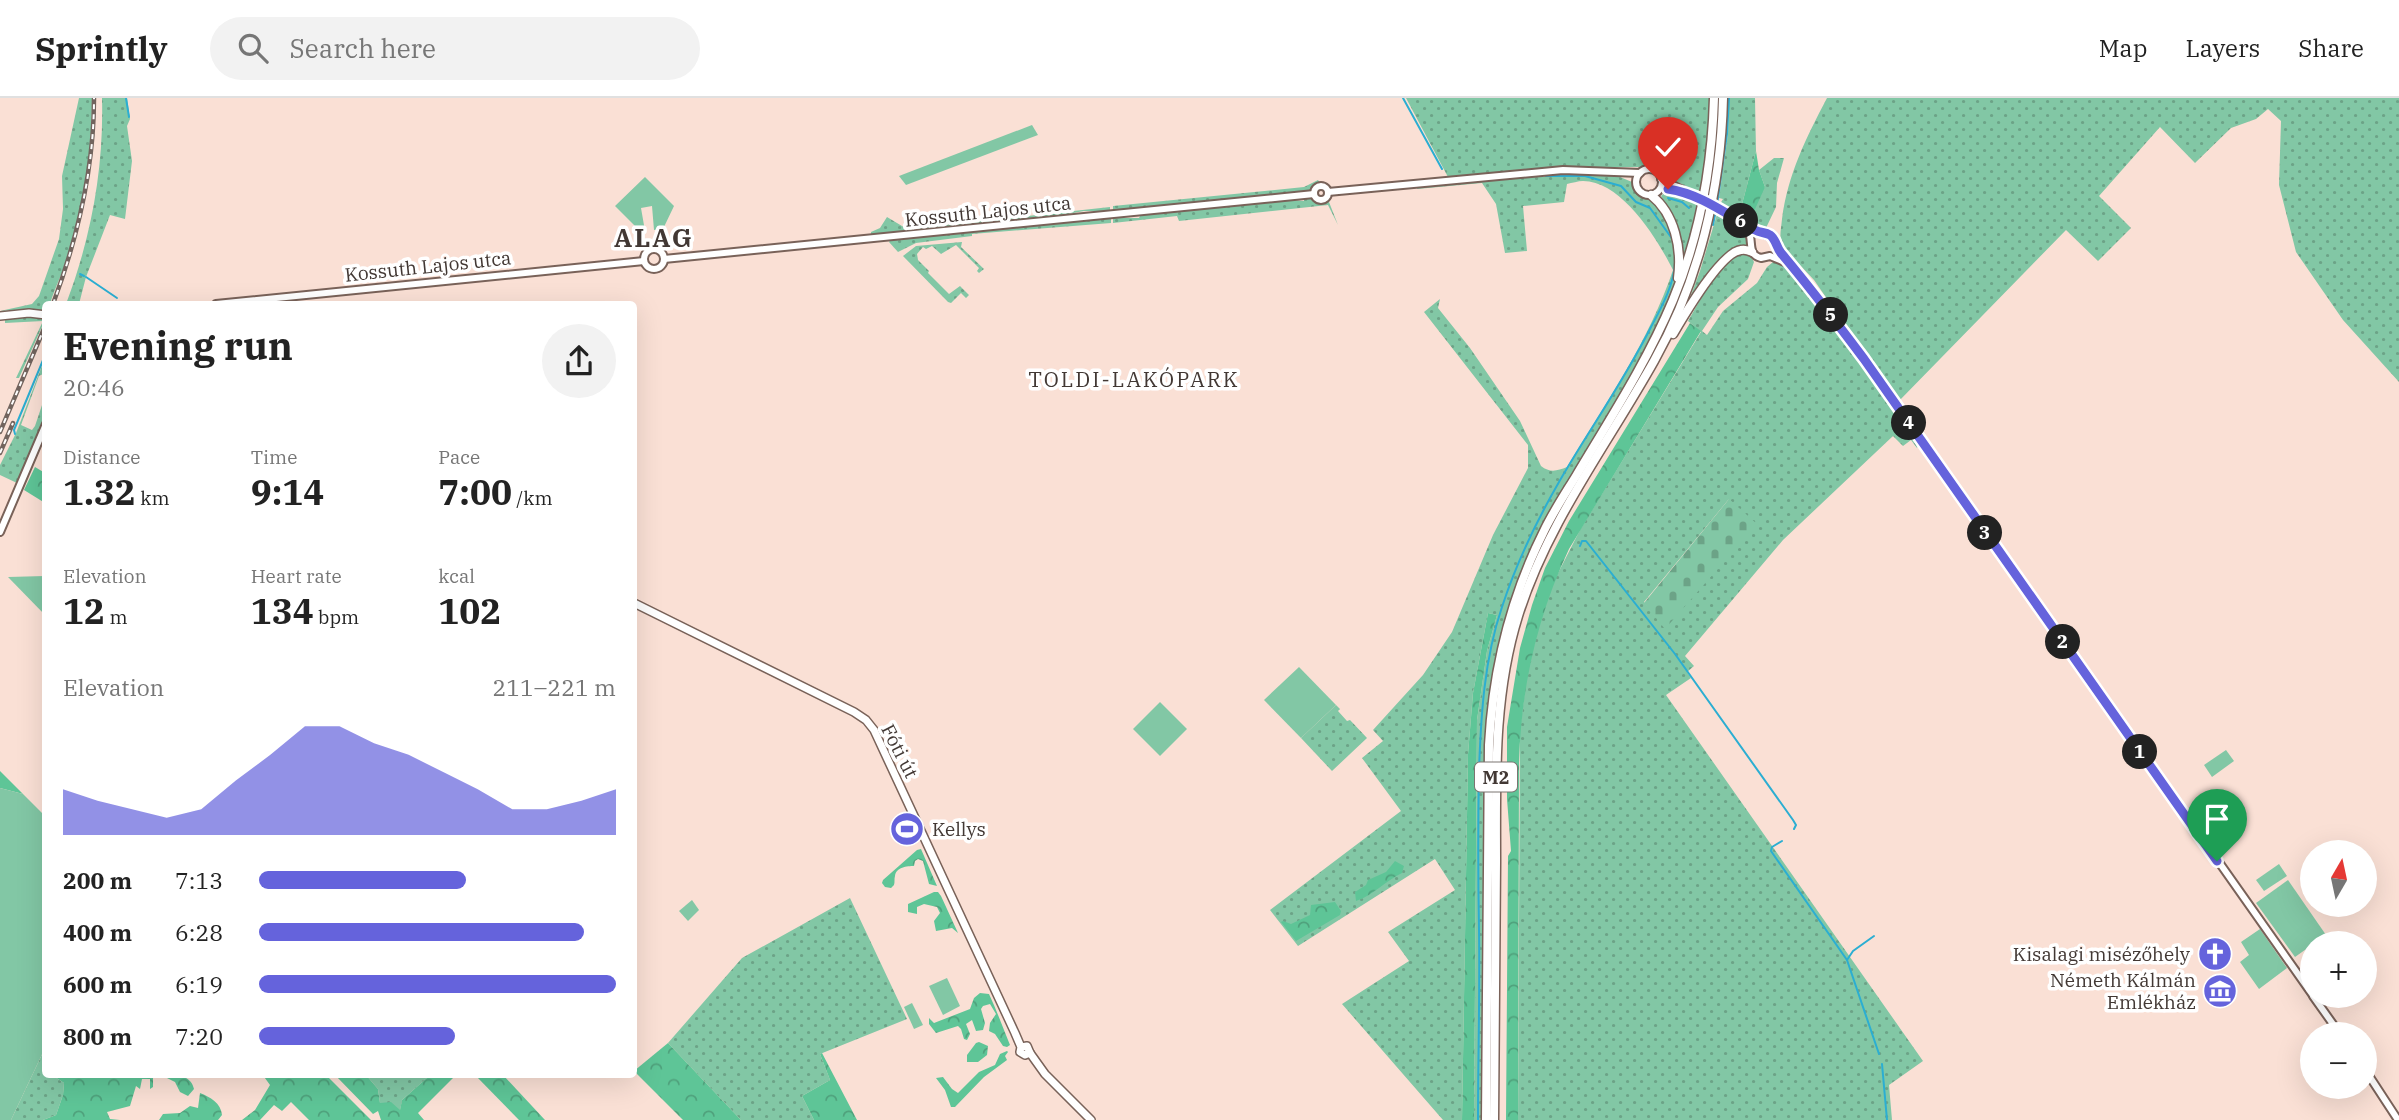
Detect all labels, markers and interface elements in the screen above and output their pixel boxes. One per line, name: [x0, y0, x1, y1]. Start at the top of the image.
search box: [210, 17, 700, 80]
text: Sprintly: [35, 27, 168, 70]
icon: search: [234, 29, 272, 67]
text: Search here: [290, 31, 436, 65]
text: Map: [2099, 32, 2147, 64]
text: Layers: [2185, 32, 2260, 64]
text: Share: [2298, 32, 2364, 64]
pin: [1638, 117, 1698, 189]
icon: check: [1649, 128, 1687, 166]
street label: Kossuth Lajos utca: [904, 190, 1072, 232]
pin: 6: [1724, 204, 1758, 238]
text: 6: [1735, 208, 1746, 232]
district label: ALAG: [614, 220, 694, 254]
street label: Kossuth Lajos utca: [344, 245, 512, 287]
pin: 5: [1814, 298, 1848, 332]
text: 5: [1825, 302, 1836, 326]
text: Evening run: [63, 321, 293, 370]
button: share: [542, 324, 616, 398]
district label: TOLDI-LAKÓPARK: [1028, 365, 1240, 393]
text: 20:46: [63, 372, 125, 402]
pin: 4: [1892, 406, 1926, 440]
text: 4: [1903, 410, 1914, 434]
text: Distance: [63, 445, 141, 469]
text: Time: [251, 445, 297, 469]
text: Pace: [438, 445, 480, 469]
text: 1.32: [63, 469, 136, 515]
text: 9:14: [251, 469, 324, 515]
text: 7:00: [438, 469, 512, 515]
text: km: [136, 486, 170, 510]
text: /km: [512, 486, 553, 510]
pin: 3: [1968, 516, 2002, 550]
text: 3: [1979, 520, 1990, 544]
text: Elevation: [63, 564, 147, 588]
text: Heart rate: [251, 564, 342, 588]
text: kcal: [438, 564, 475, 588]
text: 12: [63, 588, 105, 634]
text: 134: [251, 588, 314, 634]
text: 102: [438, 588, 501, 634]
text: m: [105, 605, 128, 629]
text: bpm: [314, 605, 359, 629]
pin: 2: [2046, 624, 2080, 660]
text: 2: [2057, 629, 2068, 653]
text: Elevation: [63, 672, 164, 702]
text: 211–221 m: [492, 672, 616, 702]
street label: Fóti út: [876, 720, 924, 782]
pin: 1: [2122, 734, 2158, 770]
text: 1: [2134, 739, 2145, 763]
road number: M2: [1475, 762, 1517, 792]
pin: [2187, 789, 2247, 861]
icon: arrive: [2198, 800, 2236, 838]
sports icon: Kellys: [888, 810, 926, 848]
place label: Kellys: [932, 817, 986, 841]
north arrow: [2300, 840, 2376, 917]
map controls: [2300, 840, 2377, 1099]
text: 200 m: [63, 865, 132, 895]
text: 7:13: [175, 865, 223, 895]
text: 400 m: [63, 917, 132, 947]
text: 6:28: [175, 917, 223, 947]
button: +: [2300, 931, 2377, 1008]
church icon: Kisalagi misézőhely: [2196, 935, 2234, 973]
place label: Kisalagi misézőhely: [2013, 942, 2191, 966]
place label: Németh Kálmán Emlékház: [2050, 968, 2196, 1014]
text: 600 m: [63, 969, 132, 999]
text: 6:19: [175, 969, 223, 999]
museum icon: Németh Kálmán Emlékház: [2201, 972, 2239, 1010]
text: 800 m: [63, 1021, 132, 1051]
text: 7:20: [175, 1021, 223, 1051]
button: −: [2300, 1022, 2377, 1099]

